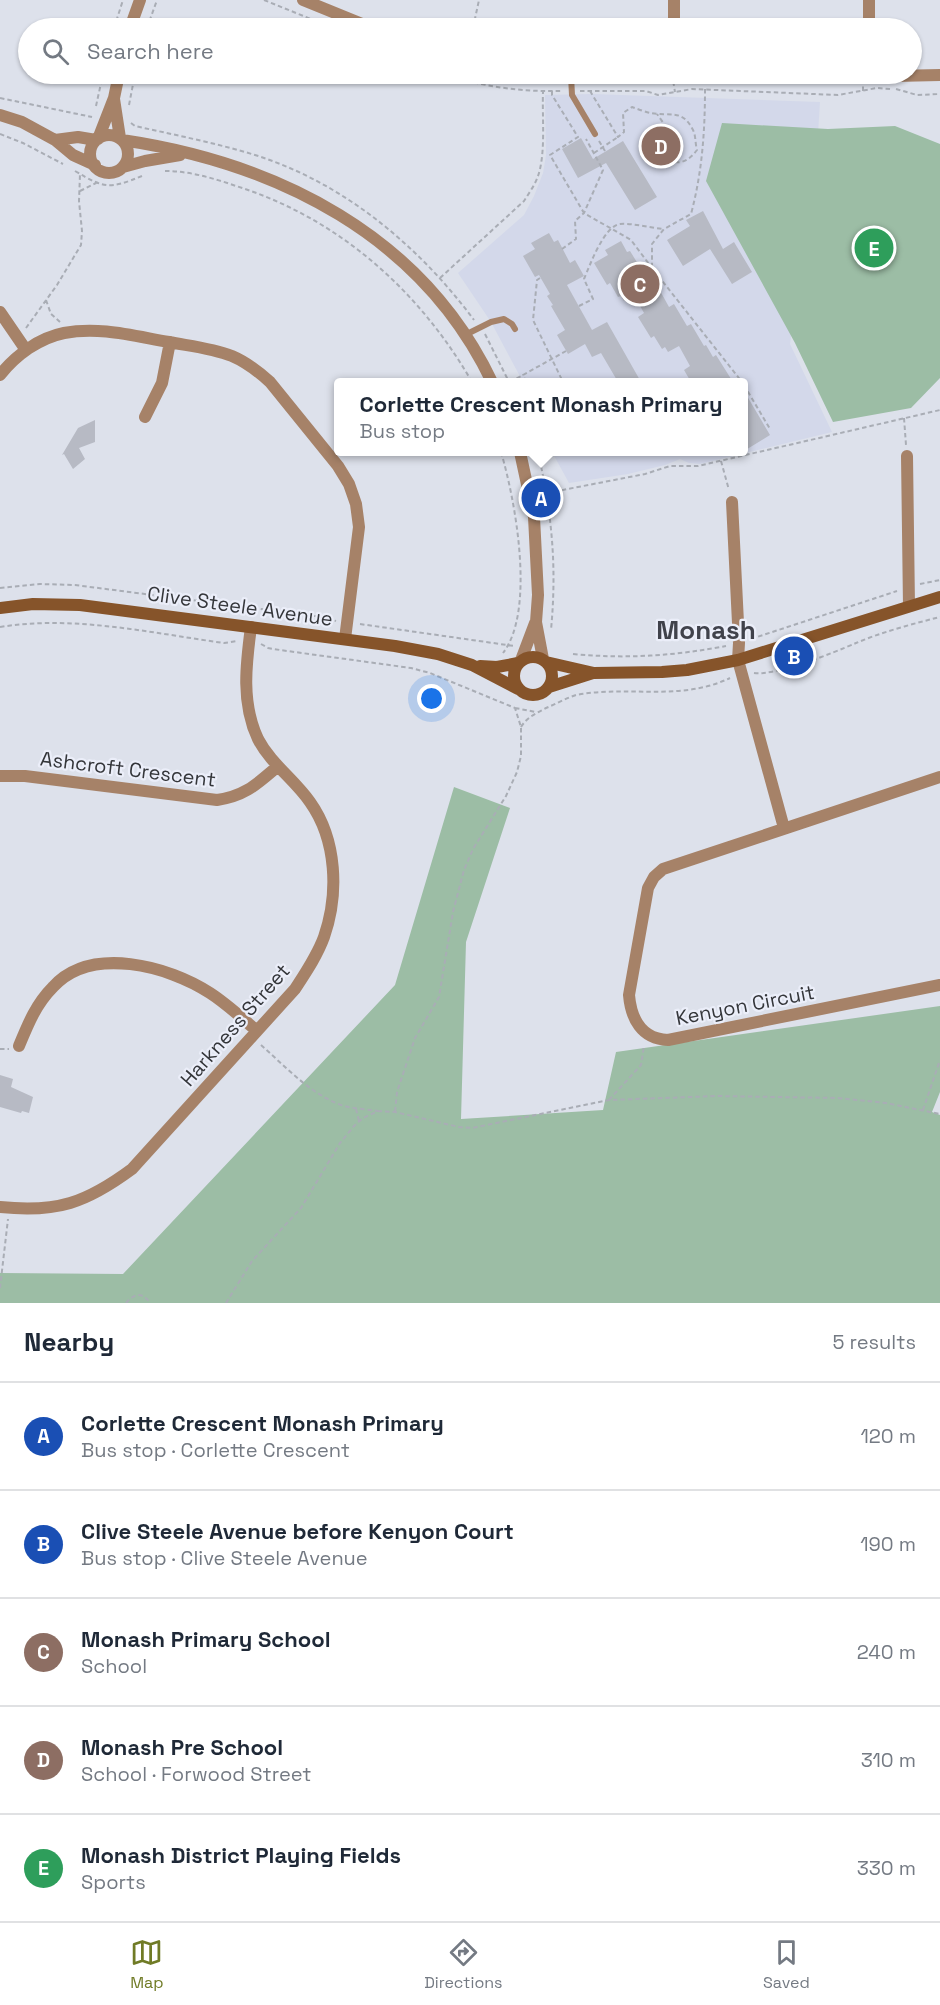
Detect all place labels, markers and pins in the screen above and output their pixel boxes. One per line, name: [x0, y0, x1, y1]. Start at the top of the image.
pin: D: [642, 124, 680, 168]
pin: E: [854, 226, 894, 270]
pin: C: [620, 262, 660, 306]
pin: A: [522, 476, 560, 520]
pin: B: [774, 634, 814, 678]

